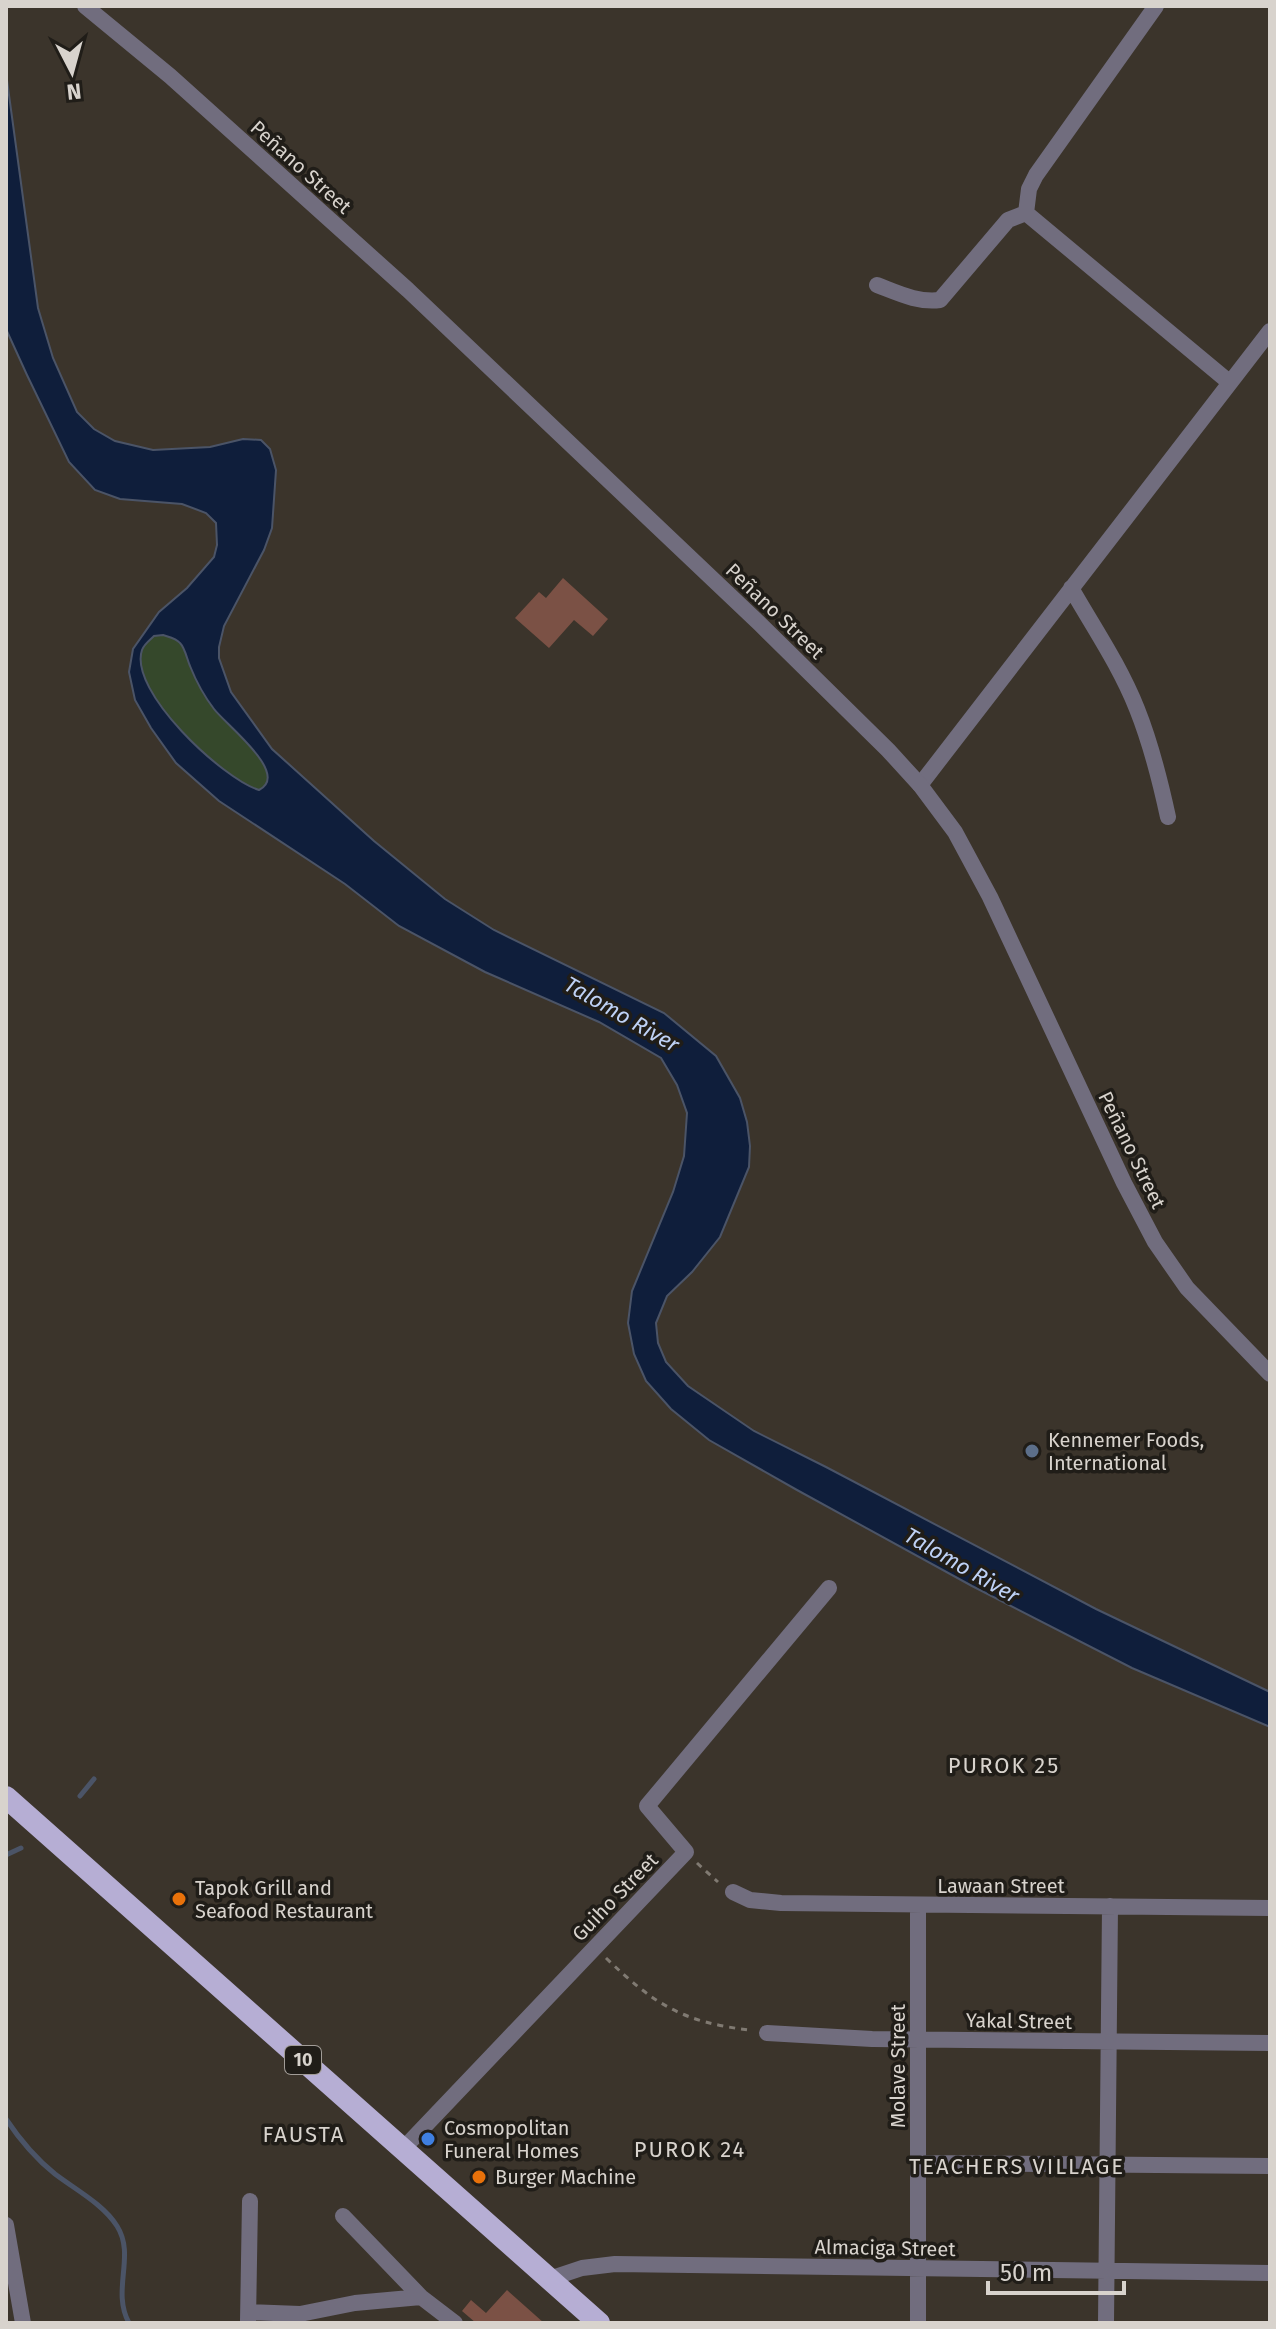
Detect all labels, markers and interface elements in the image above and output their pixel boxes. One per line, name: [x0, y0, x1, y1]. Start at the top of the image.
north arrow: [32, 32, 112, 112]
text: N: [65, 77, 83, 106]
street label: Peñano Street: [246, 115, 357, 219]
street label: Peñano Street: [721, 558, 830, 664]
water label: Talomo River: [559, 971, 685, 1058]
street label: Peñano Street: [1093, 1087, 1171, 1213]
place label: Kennemer Foods, International: [1048, 1428, 1204, 1475]
marker: Kennemer Foods, International: [1023, 1442, 1041, 1460]
water label: Talomo River: [899, 1522, 1025, 1609]
district label: PUROK 25: [948, 1752, 1060, 1779]
street label: Guiho Street: [567, 1848, 663, 1946]
street label: Lawaan Street: [937, 1874, 1066, 1898]
place label: Tapok Grill and Seafood Restaurant: [195, 1876, 374, 1923]
marker: Tapok Grill and Seafood Restaurant: [170, 1890, 188, 1908]
street label: Molave Street: [886, 2003, 910, 2128]
street label: Yakal Street: [966, 2008, 1073, 2034]
road number: 10: [285, 2046, 321, 2074]
place label: Cosmopolitan Funeral Homes: [444, 2116, 579, 2163]
district label: FAUSTA: [263, 2121, 345, 2148]
marker: Cosmopolitan Funeral Homes: [419, 2130, 437, 2148]
district label: PUROK 24: [634, 2136, 746, 2163]
district label: TEACHERS VILLAGE: [909, 2153, 1125, 2180]
place label: Burger Machine: [495, 2165, 636, 2189]
marker: Burger Machine: [470, 2168, 488, 2186]
street label: Almaciga Street: [814, 2235, 956, 2261]
scale bar: [988, 2245, 1124, 2295]
text: 50 m: [1000, 2259, 1052, 2287]

